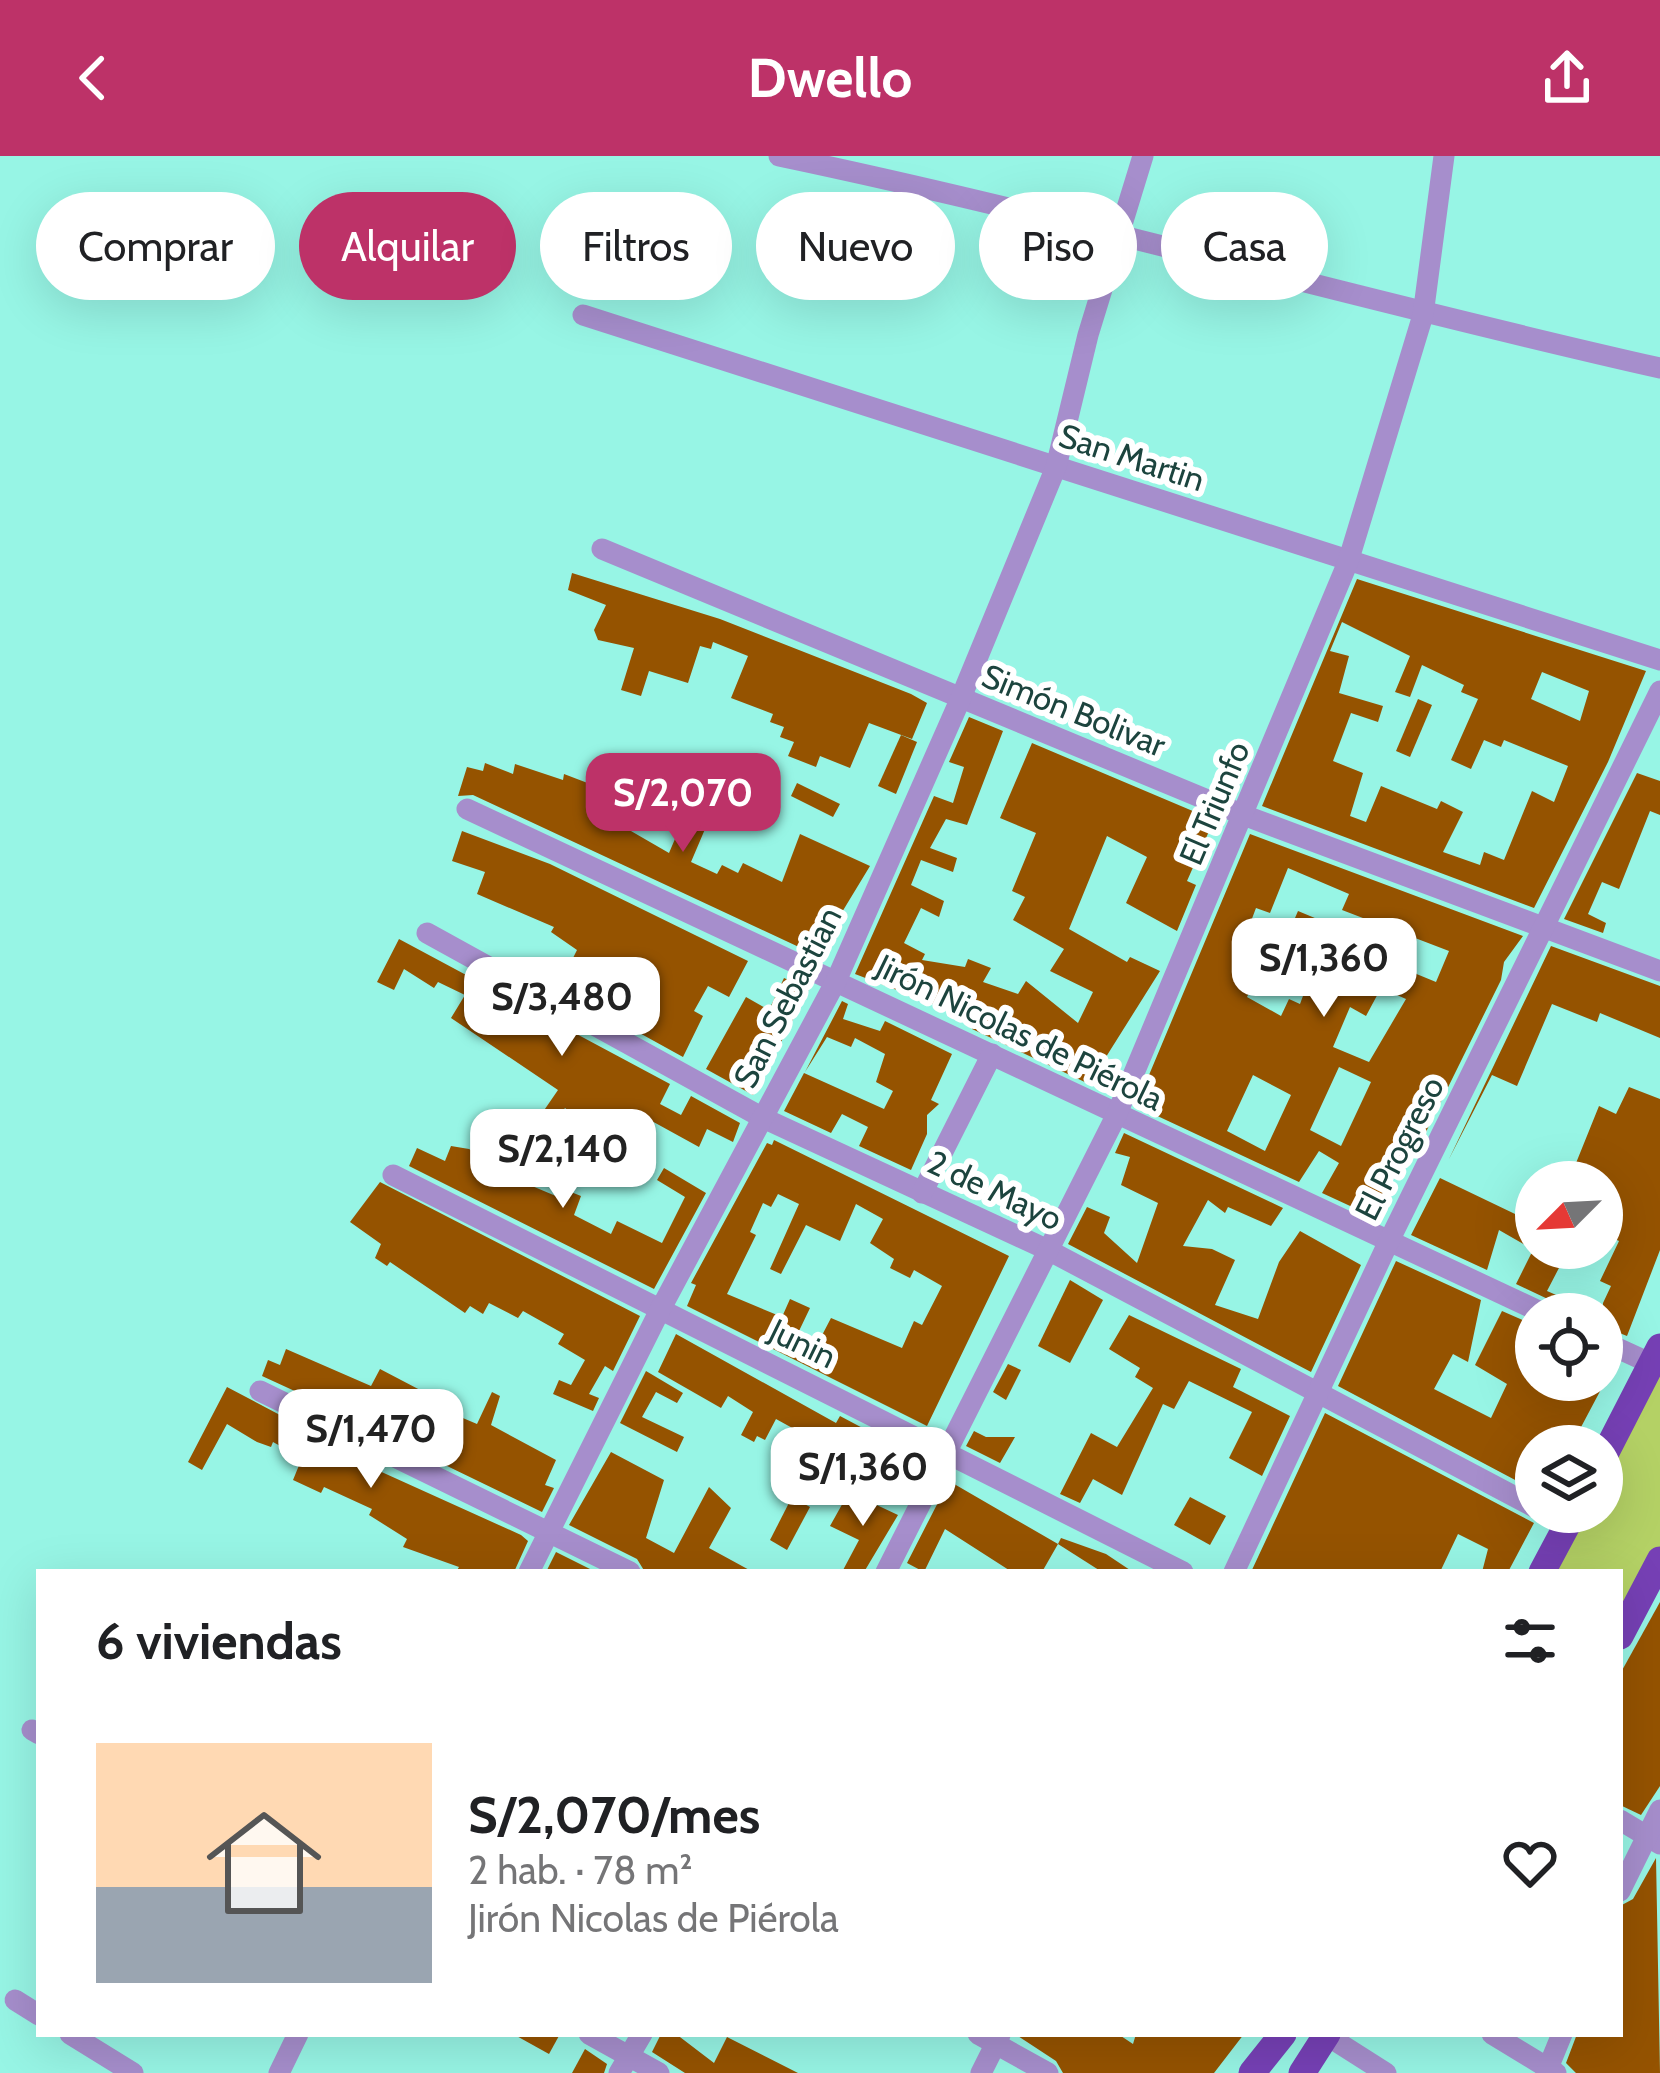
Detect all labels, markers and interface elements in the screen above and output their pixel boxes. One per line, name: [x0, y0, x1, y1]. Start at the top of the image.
icon: back: [60, 45, 126, 111]
text: Dwello: [748, 45, 912, 111]
icon: share: [1534, 45, 1600, 111]
chip: Comprar: [36, 192, 275, 300]
chip: Alquilar: [299, 192, 516, 300]
chip: Filtros: [540, 192, 732, 300]
chip: Nuevo: [756, 192, 955, 300]
chip: Piso: [979, 192, 1137, 300]
chip: Casa: [1161, 192, 1328, 300]
street label: San Martin: [1054, 415, 1210, 499]
street label: Simón Bolivar: [977, 655, 1172, 765]
street label: El Triunfo: [1170, 735, 1258, 871]
pin: S/2,070: [572, 753, 794, 855]
text: S/2,070: [613, 768, 753, 816]
street label: San Sebastian: [724, 900, 850, 1094]
pin: S/1,360: [1213, 918, 1435, 1020]
text: S/1,360: [1259, 933, 1389, 981]
street label: Jirón Nicolas de Piérola: [869, 945, 1170, 1119]
pin: S/3,480: [451, 957, 673, 1059]
text: S/3,480: [491, 972, 633, 1020]
street label: El Progreso: [1346, 1070, 1452, 1226]
pin: S/2,140: [452, 1109, 674, 1211]
text: S/2,140: [497, 1124, 629, 1172]
street label: 2 de Mayo: [921, 1142, 1069, 1238]
north arrow: [1515, 1161, 1623, 1269]
map controls: [1515, 1161, 1623, 1533]
button: locate: [1515, 1293, 1623, 1401]
street label: Junin: [762, 1309, 843, 1376]
pin: S/1,470: [260, 1389, 482, 1491]
text: S/1,470: [305, 1404, 437, 1452]
button: layers: [1515, 1425, 1623, 1533]
pin: S/1,360: [752, 1427, 974, 1529]
text: S/1,360: [798, 1442, 928, 1490]
icon: filters: [1497, 1608, 1563, 1674]
text: 6 viviendas: [96, 1610, 342, 1672]
text: S/2,070/mes: [468, 1784, 760, 1846]
icon: home: [192, 1791, 336, 1935]
icon: heart: [1497, 1830, 1563, 1896]
text: 2 hab. · 78 m²: [468, 1846, 692, 1894]
text: Jirón Nicolas de Piérola: [468, 1894, 839, 1942]

